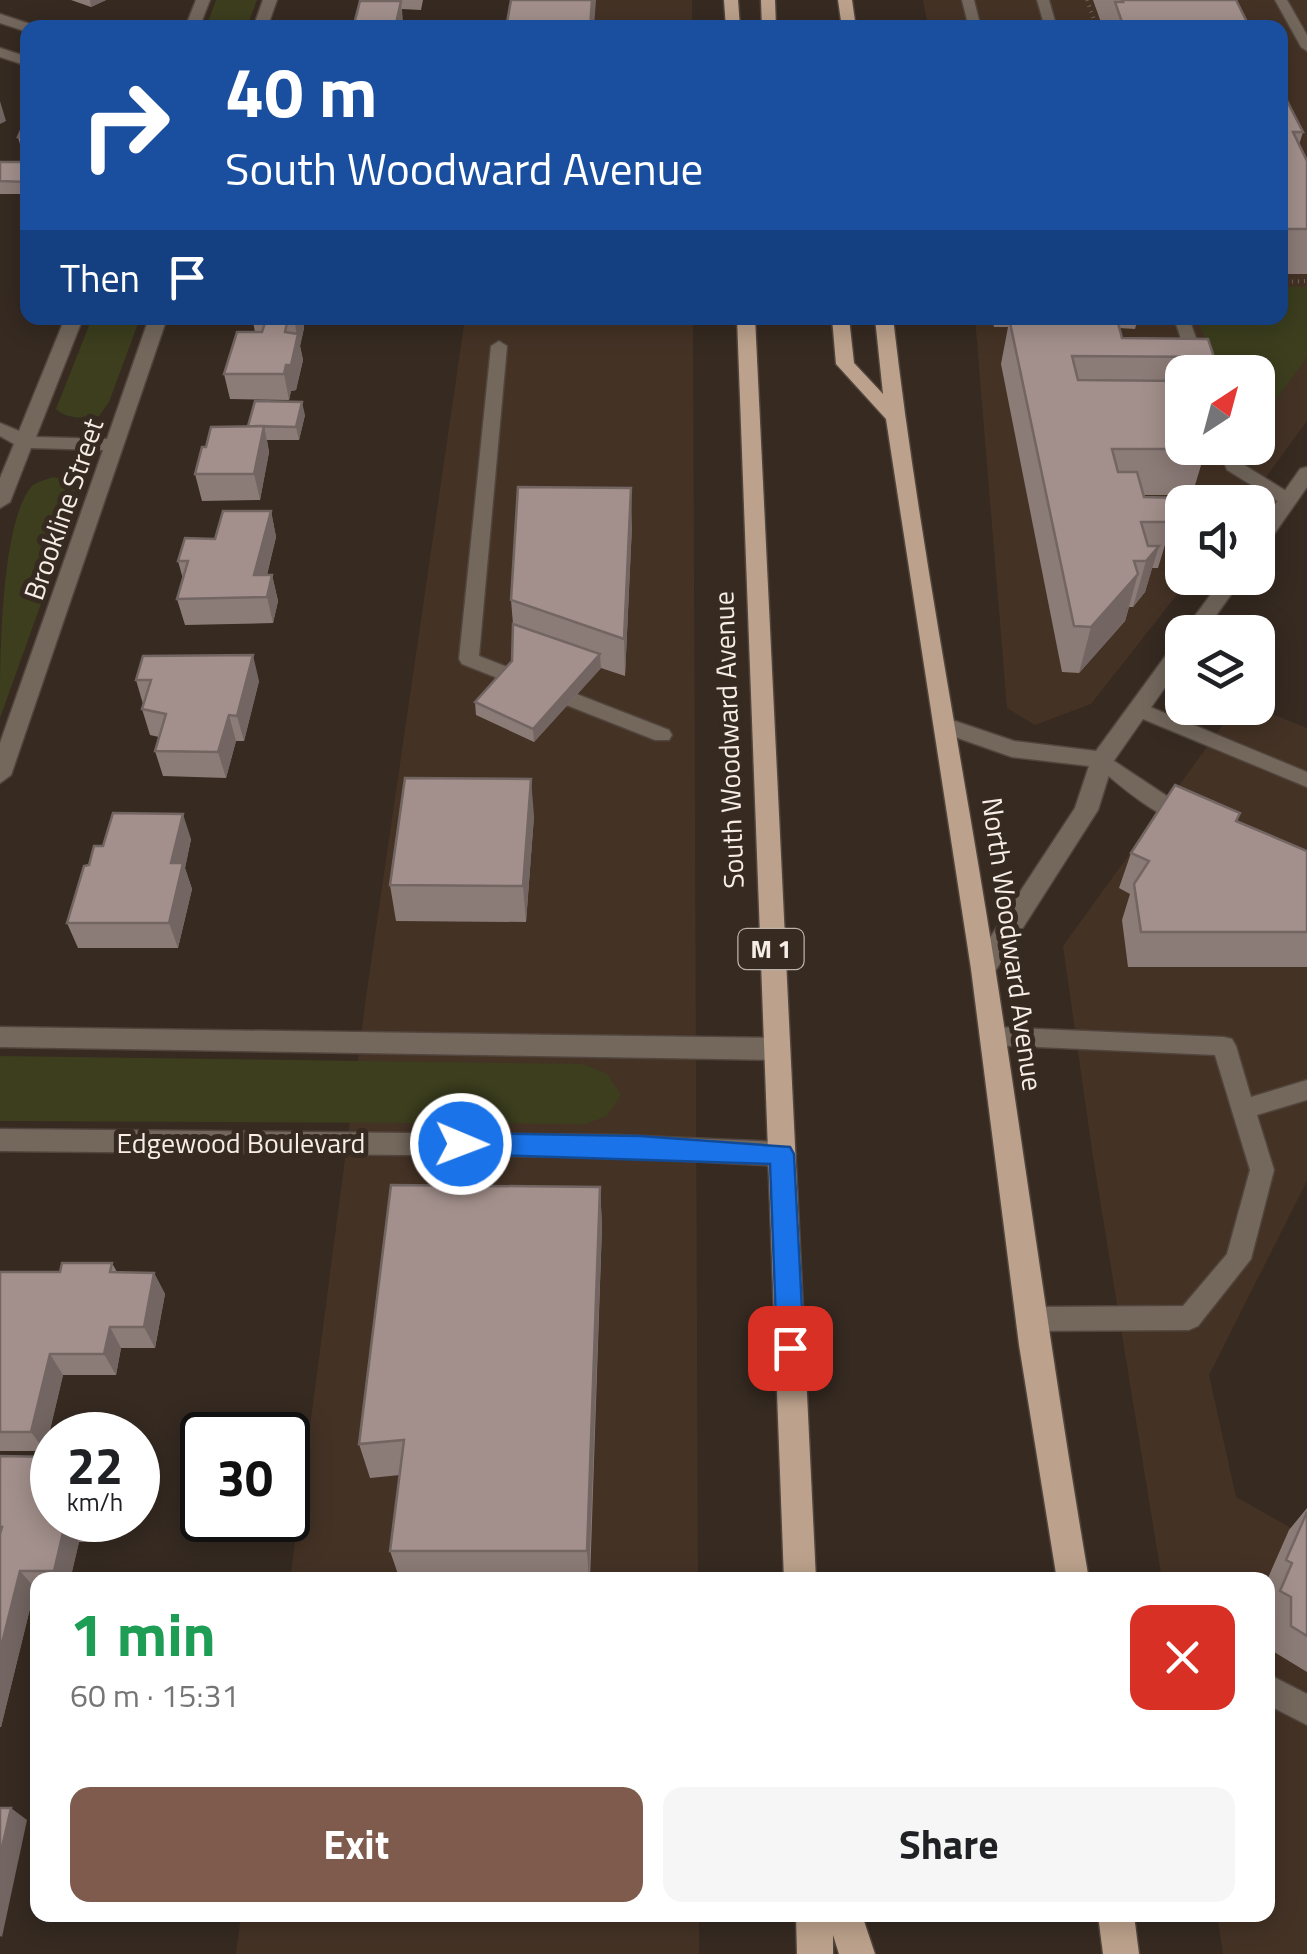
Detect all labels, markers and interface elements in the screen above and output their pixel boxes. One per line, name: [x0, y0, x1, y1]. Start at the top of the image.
text: 40 m: [225, 38, 378, 144]
icon: right: [60, 60, 190, 190]
text: South Woodward Avenue: [225, 134, 703, 202]
text: Then: [60, 249, 140, 307]
icon: arrive: [160, 250, 215, 305]
north arrow: [1165, 355, 1275, 465]
map controls: [1165, 355, 1275, 725]
street label: Brookline Street: [12, 412, 114, 606]
button: sound: [1165, 485, 1275, 595]
street label: South Woodward Avenue: [701, 591, 755, 889]
button: layers: [1165, 615, 1275, 725]
street label: North Woodward Avenue: [971, 794, 1055, 1094]
road number: M 1: [738, 929, 804, 969]
position arrow: [409, 1092, 513, 1196]
street label: Edgewood Boulevard: [117, 1121, 365, 1164]
pin: [748, 1306, 833, 1391]
icon: arrive: [763, 1321, 818, 1376]
speed limit sign: 30: [180, 1412, 310, 1542]
text: 22: [67, 1427, 123, 1503]
text: km/h: [67, 1483, 123, 1521]
text: 1 min: [70, 1588, 216, 1679]
button: close: [1130, 1605, 1235, 1710]
text: 60 m · 15:31: [70, 1671, 239, 1719]
button: Exit: [70, 1787, 643, 1902]
button: Share: [663, 1787, 1235, 1902]

